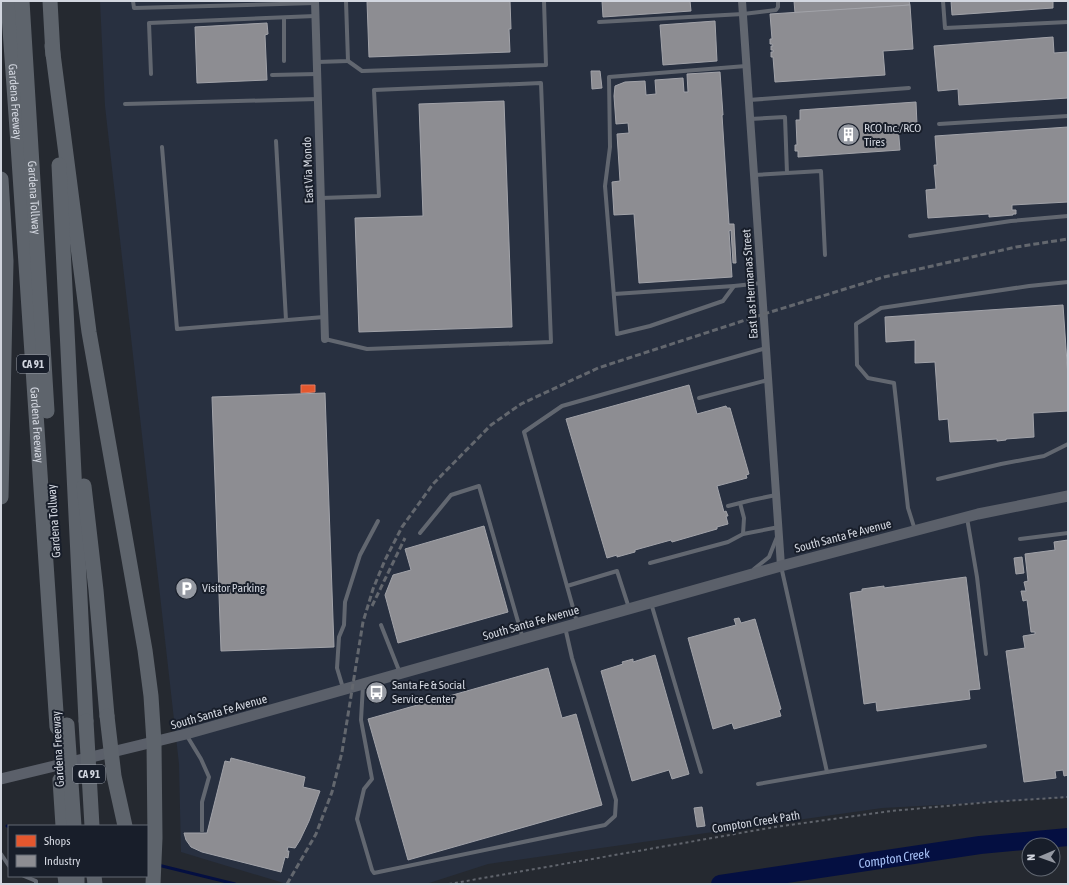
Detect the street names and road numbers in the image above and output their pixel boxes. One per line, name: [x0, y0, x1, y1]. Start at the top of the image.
street label: Gardena Freeway: [5, 63, 25, 140]
street label: East Via Mondo: [300, 136, 316, 204]
street label: Gardena Tollway: [25, 160, 43, 235]
street label: East Las Hermanas Street: [739, 228, 761, 339]
road number: CA 91: [17, 355, 49, 373]
street label: Gardena Freeway: [27, 387, 46, 464]
street label: Gardena Tollway: [44, 484, 64, 558]
street label: South Santa Fe Avenue: [793, 516, 893, 556]
street label: South Santa Fe Avenue: [481, 603, 581, 643]
street label: South Santa Fe Avenue: [169, 692, 269, 732]
street label: Gardena Freeway: [49, 711, 67, 787]
road number: CA 91: [73, 765, 105, 783]
street label: Compton Creek Path: [711, 808, 801, 836]

